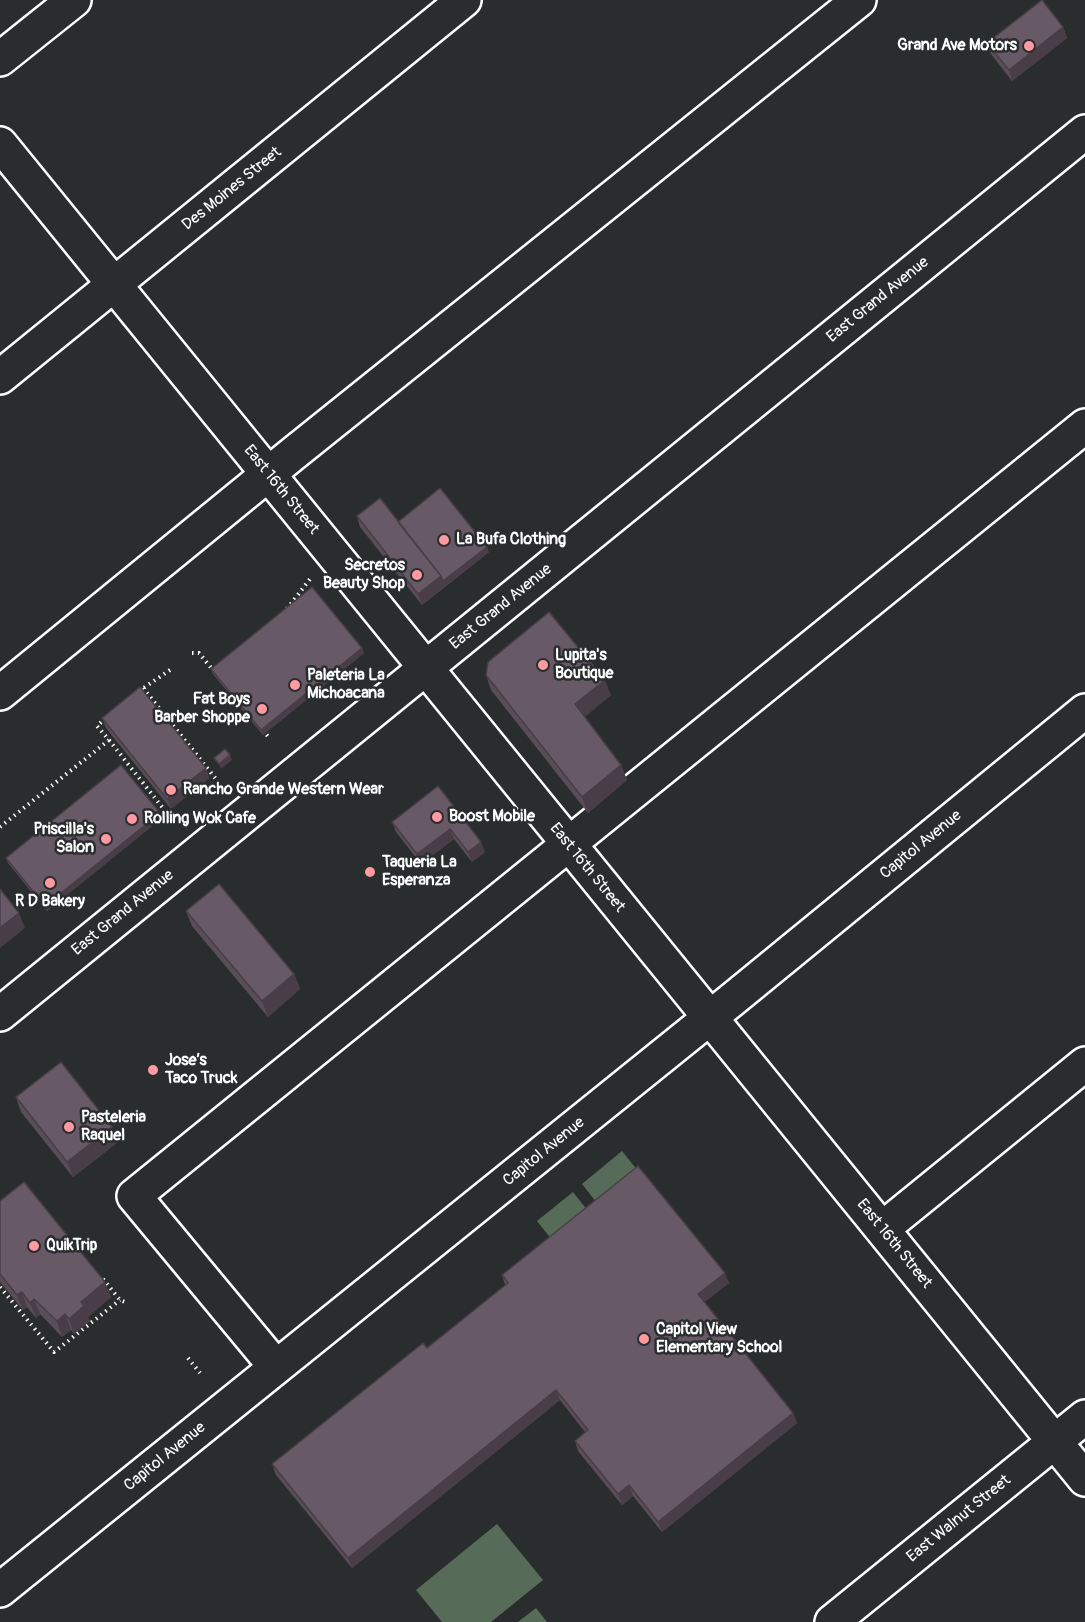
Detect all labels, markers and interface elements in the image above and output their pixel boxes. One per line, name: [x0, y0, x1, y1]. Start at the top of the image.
place label: Grand Ave Motors: [897, 36, 1017, 56]
marker: Grand Ave Motors: [1022, 39, 1036, 53]
street label: Des Moines Street: [178, 143, 286, 235]
street label: East Grand Avenue: [823, 253, 933, 347]
street label: East 16th Street: [239, 442, 323, 538]
place label: La Bufa Clothing: [456, 530, 566, 550]
marker: La Bufa Clothing: [437, 533, 451, 547]
place label: Secretos Beauty Shop: [323, 556, 405, 594]
street label: East Grand Avenue: [446, 560, 556, 654]
marker: Secretos Beauty Shop: [410, 568, 424, 582]
place label: Lupita's Boutique: [555, 646, 613, 684]
marker: Lupita's Boutique: [536, 658, 550, 672]
place label: Paleteria La Michoacana: [307, 666, 385, 704]
marker: Paleteria La Michoacana: [288, 678, 302, 692]
place label: Fat Boys Barber Shoppe: [154, 690, 250, 728]
marker: Fat Boys Barber Shoppe: [255, 702, 269, 716]
place label: Rancho Grande Western Wear: [183, 780, 384, 800]
marker: Rancho Grande Western Wear: [164, 783, 178, 797]
street label: Capitol Avenue: [876, 806, 966, 884]
place label: Boost Mobile: [449, 807, 535, 827]
place label: Rolling Wok Cafe: [144, 809, 256, 829]
marker: Boost Mobile: [430, 810, 444, 824]
marker: Rolling Wok Cafe: [125, 812, 139, 826]
place label: Priscilla's Salon: [33, 820, 94, 858]
street label: East 16th Street: [545, 820, 629, 916]
marker: Priscilla's Salon: [99, 832, 113, 846]
place label: Taqueria La Esperanza: [382, 853, 457, 891]
marker: Taqueria La Esperanza: [363, 865, 377, 879]
street label: East Grand Avenue: [68, 866, 178, 960]
marker: R D Bakery: [43, 876, 57, 890]
place label: R D Bakery: [15, 892, 85, 912]
place label: Jose’s Taco Truck: [165, 1051, 238, 1089]
marker: Jose’s Taco Truck: [146, 1063, 160, 1077]
place label: Pasteleria Raquel: [81, 1108, 146, 1146]
street label: Capitol Avenue: [499, 1113, 589, 1191]
marker: Pasteleria Raquel: [62, 1120, 76, 1134]
street label: East 16th Street: [852, 1196, 936, 1292]
place label: QuikTrip: [46, 1236, 97, 1256]
marker: QuikTrip: [27, 1239, 41, 1253]
place label: Capitol View Elementary School: [656, 1320, 782, 1358]
marker: Capitol View Elementary School: [637, 1332, 651, 1346]
street label: Capitol Avenue: [120, 1418, 210, 1496]
street label: East Walnut Street: [903, 1471, 1015, 1567]

